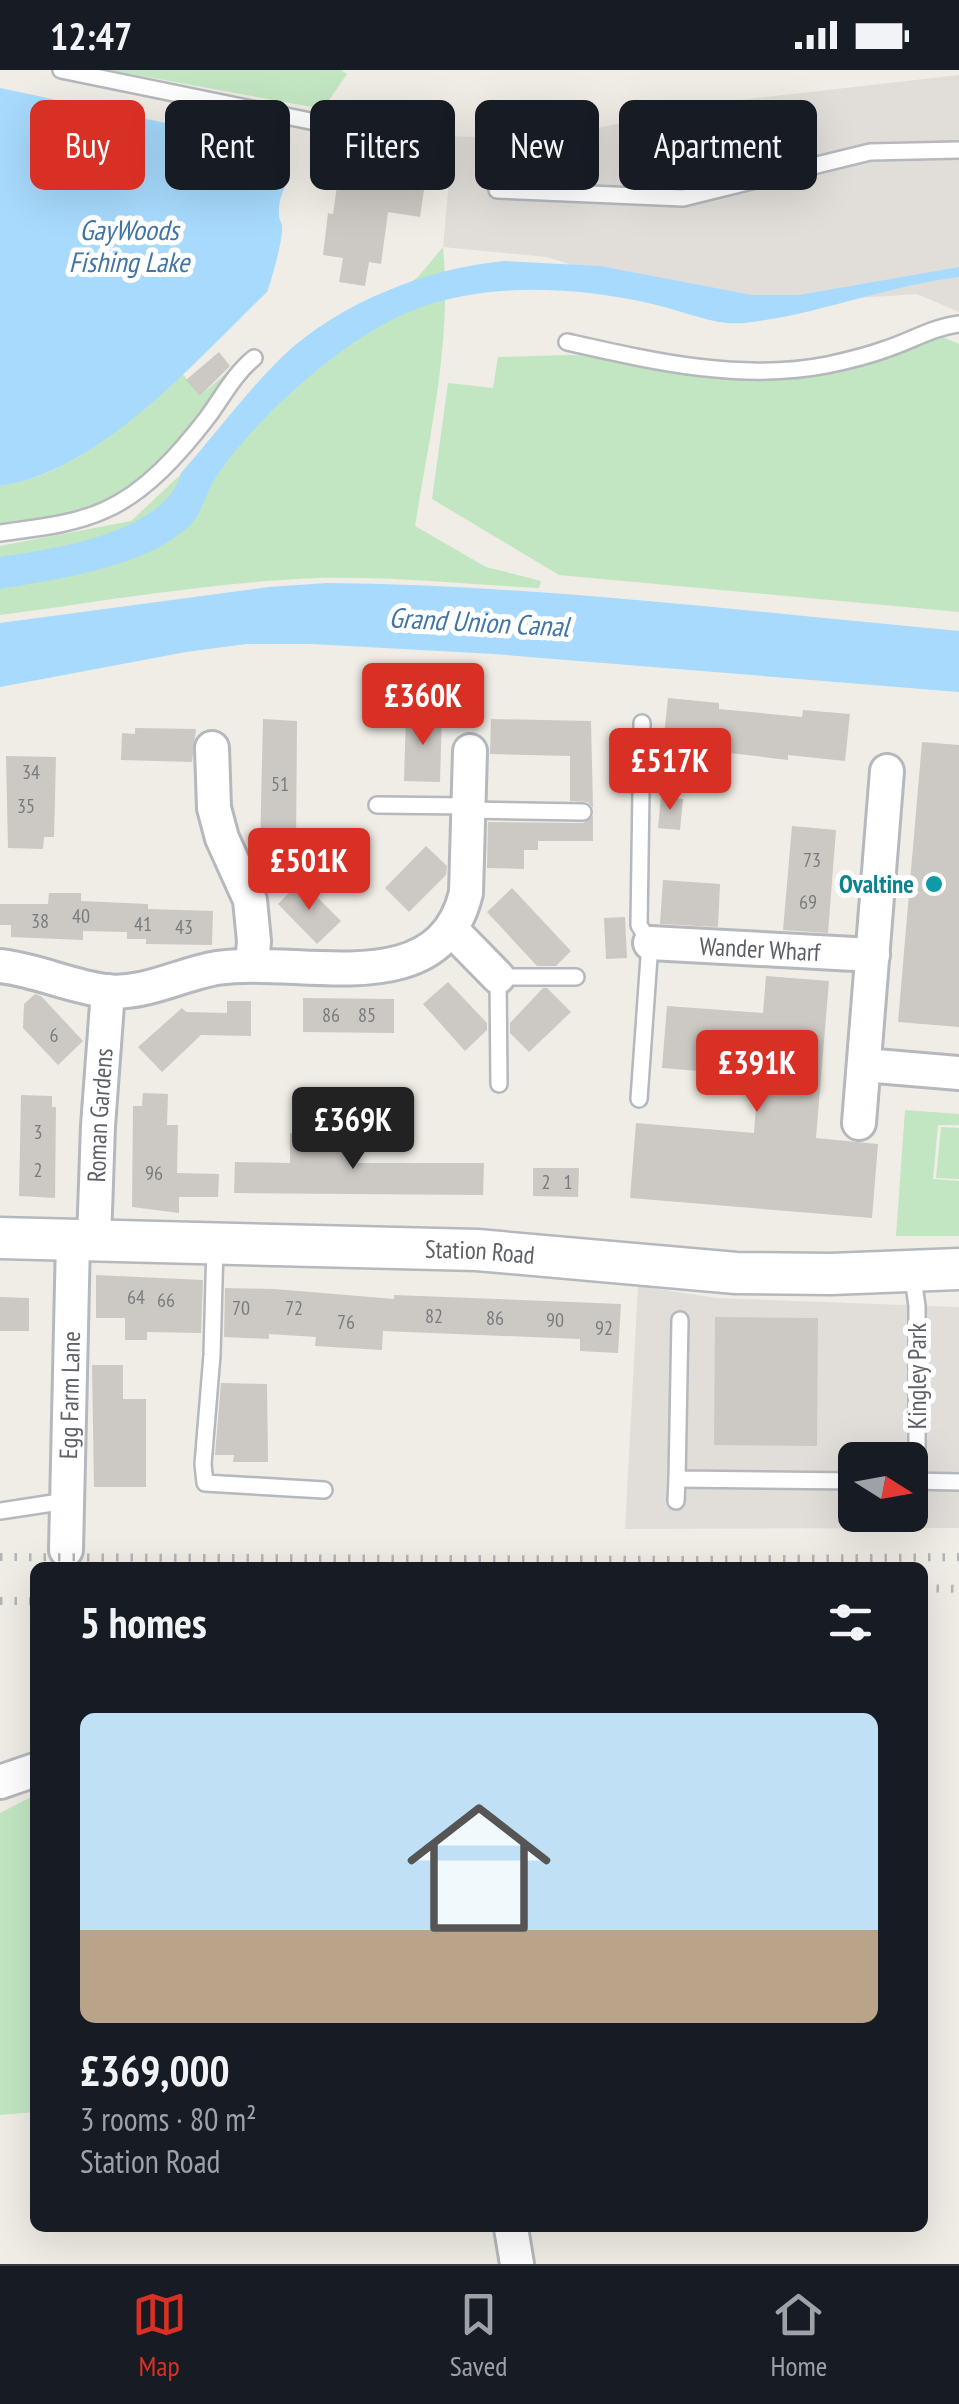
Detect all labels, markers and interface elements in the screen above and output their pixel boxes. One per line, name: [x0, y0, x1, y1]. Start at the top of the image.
text: 12:47: [50, 11, 132, 60]
chip: Buy: [30, 100, 145, 190]
chip: Rent: [165, 100, 290, 190]
chip: Filters: [310, 100, 455, 190]
chip: New: [475, 100, 599, 190]
chip: Apartment: [619, 100, 817, 190]
water label: GayWoods Fishing Lake: [69, 211, 192, 280]
water label: Grand Union Canal: [388, 598, 572, 645]
pin: £360K: [353, 663, 493, 748]
text: £360K: [384, 674, 462, 716]
pin: £517K: [600, 728, 740, 813]
text: £517K: [631, 739, 709, 781]
house number: 34: [22, 759, 40, 785]
house number: 51: [271, 771, 289, 797]
house number: 35: [17, 793, 35, 819]
pin: £501K: [239, 828, 379, 913]
text: £501K: [270, 839, 348, 881]
house number: 73: [803, 847, 821, 873]
place label: Ovaltine: [839, 868, 914, 900]
marker: Ovaltine: [923, 873, 945, 895]
house number: 69: [799, 889, 817, 915]
house number: 40: [72, 903, 90, 929]
house number: 38: [31, 908, 49, 934]
house number: 41: [134, 911, 152, 937]
house number: 43: [175, 914, 193, 940]
street label: Wander Wharf: [699, 930, 823, 968]
house number: 86: [322, 1002, 340, 1028]
house number: 85: [358, 1002, 376, 1028]
house number: 6: [50, 1022, 59, 1048]
pin: £391K: [687, 1030, 827, 1115]
text: £391K: [718, 1041, 796, 1083]
street label: Roman Gardens: [80, 1047, 120, 1183]
pin: £369K: [283, 1087, 423, 1172]
text: £369K: [314, 1098, 392, 1140]
house number: 3: [34, 1119, 43, 1145]
house number: 2: [34, 1157, 43, 1183]
house number: 96: [145, 1160, 163, 1186]
house number: 2: [542, 1169, 551, 1195]
house number: 1: [564, 1169, 573, 1195]
street label: Station Road: [425, 1233, 536, 1271]
house number: 64: [127, 1284, 145, 1310]
house number: 66: [157, 1287, 175, 1313]
house number: 70: [232, 1295, 250, 1321]
house number: 72: [285, 1295, 303, 1321]
house number: 82: [425, 1303, 443, 1329]
house number: 86: [486, 1305, 504, 1331]
house number: 90: [546, 1307, 564, 1333]
house number: 76: [337, 1309, 355, 1335]
house number: 92: [595, 1315, 613, 1341]
street label: Kingley Park: [901, 1323, 933, 1429]
street label: Egg Farm Lane: [52, 1331, 87, 1459]
north arrow: [838, 1442, 928, 1532]
map controls: [838, 1442, 928, 1532]
text: 5 homes: [80, 1595, 207, 1650]
icon: filters: [823, 1595, 878, 1650]
icon: home: [389, 1778, 569, 1958]
text: £369,000: [80, 2043, 230, 2098]
text: 3 rooms · 80 m²: [80, 2098, 257, 2140]
text: Station Road: [80, 2140, 220, 2182]
tab: Map: [132, 2287, 187, 2384]
tab: Saved: [450, 2287, 507, 2384]
tab: Home: [771, 2287, 827, 2384]

